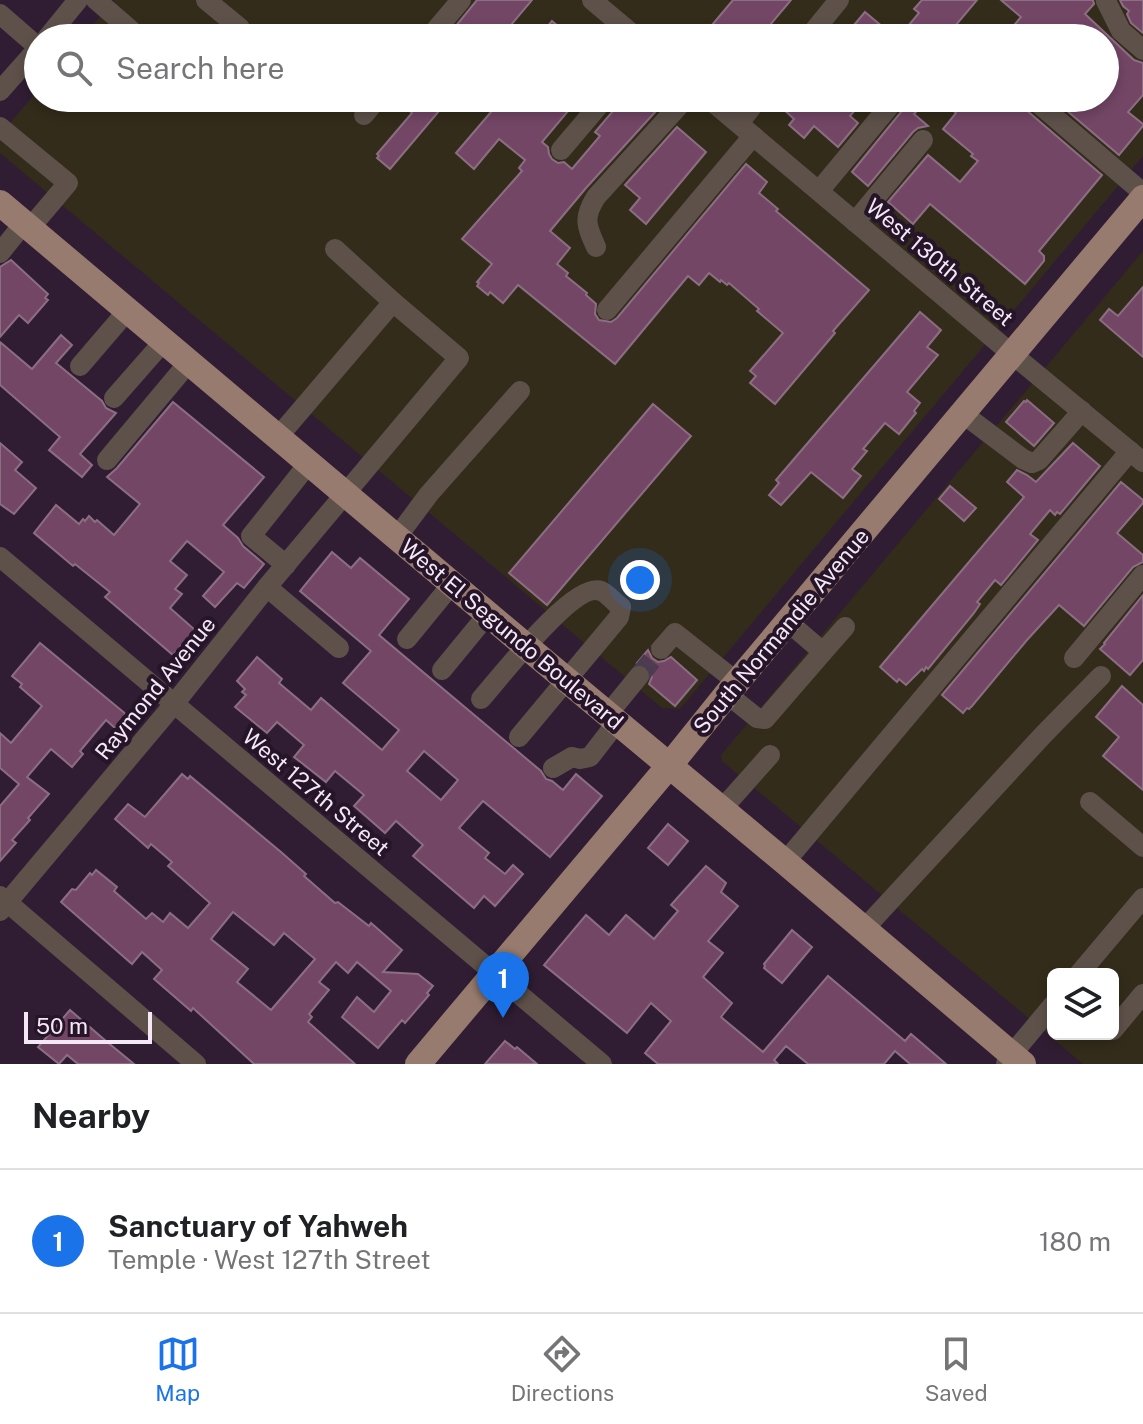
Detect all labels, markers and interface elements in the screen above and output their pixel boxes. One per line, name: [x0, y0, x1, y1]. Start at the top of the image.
search box: [24, 24, 1119, 112]
icon: search: [52, 46, 96, 90]
text: Search here: [116, 50, 284, 86]
street label: West 130th Street: [861, 193, 1019, 331]
street label: South Normandie Avenue: [688, 523, 874, 739]
street label: West El Segundo Boulevard: [395, 533, 629, 735]
your location: [620, 560, 660, 600]
street label: Raymond Avenue: [89, 611, 221, 765]
street label: West 127th Street: [237, 723, 395, 861]
pin: 1: [477, 952, 529, 1018]
map controls: [1047, 968, 1119, 1040]
button: layers: [1047, 968, 1119, 1040]
scale bar: [24, 1008, 152, 1044]
text: 50 m: [36, 1013, 88, 1039]
text: Nearby: [32, 1096, 150, 1136]
text: Sanctuary of Yahweh: [108, 1208, 408, 1244]
text: 1: [52, 1226, 64, 1257]
text: 180 m: [1039, 1226, 1111, 1257]
text: Temple · West 127th Street: [108, 1244, 431, 1275]
tab: Map: [155, 1332, 200, 1406]
tab: Directions: [511, 1332, 614, 1406]
tab: Saved: [925, 1332, 988, 1406]

